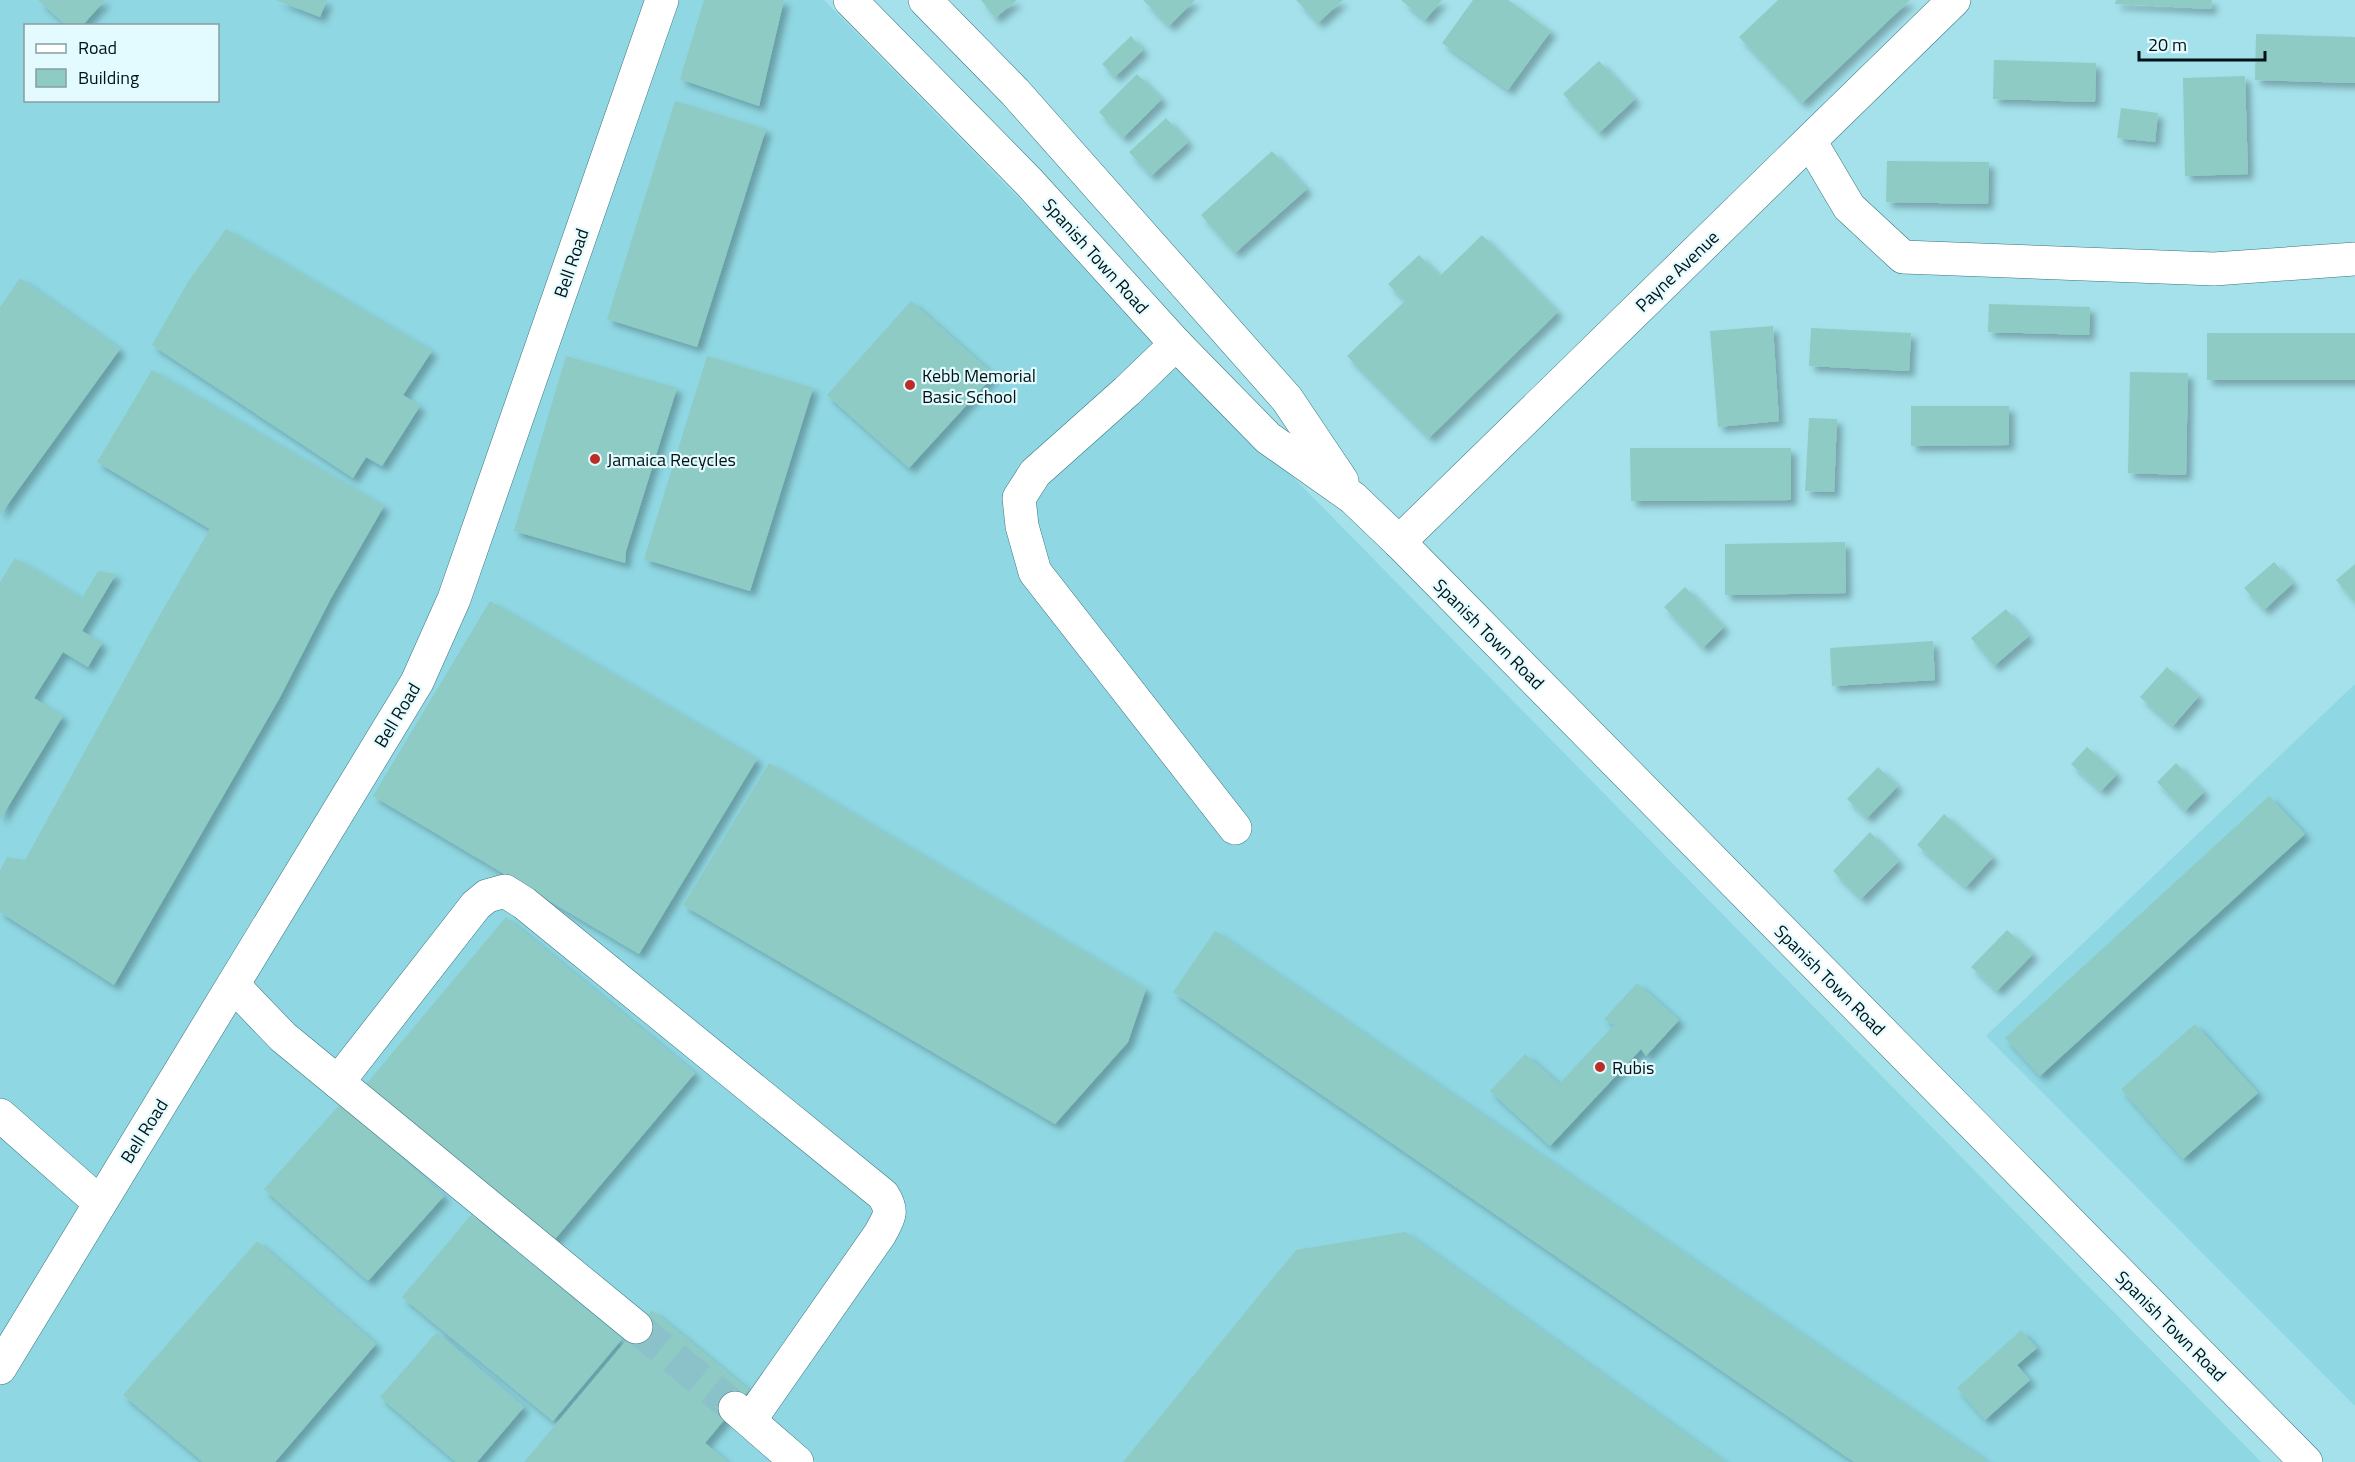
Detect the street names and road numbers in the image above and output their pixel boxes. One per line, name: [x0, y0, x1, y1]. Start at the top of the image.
street label: Spanish Town Road: [1037, 192, 1155, 320]
street label: Payne Avenue: [1629, 224, 1725, 318]
street label: Bell Road: [547, 225, 595, 301]
street label: Spanish Town Road: [1427, 572, 1551, 696]
street label: Bell Road: [367, 677, 427, 753]
street label: Spanish Town Road: [1768, 918, 1892, 1042]
street label: Bell Road: [114, 1094, 174, 1168]
street label: Spanish Town Road: [2109, 1264, 2233, 1388]

